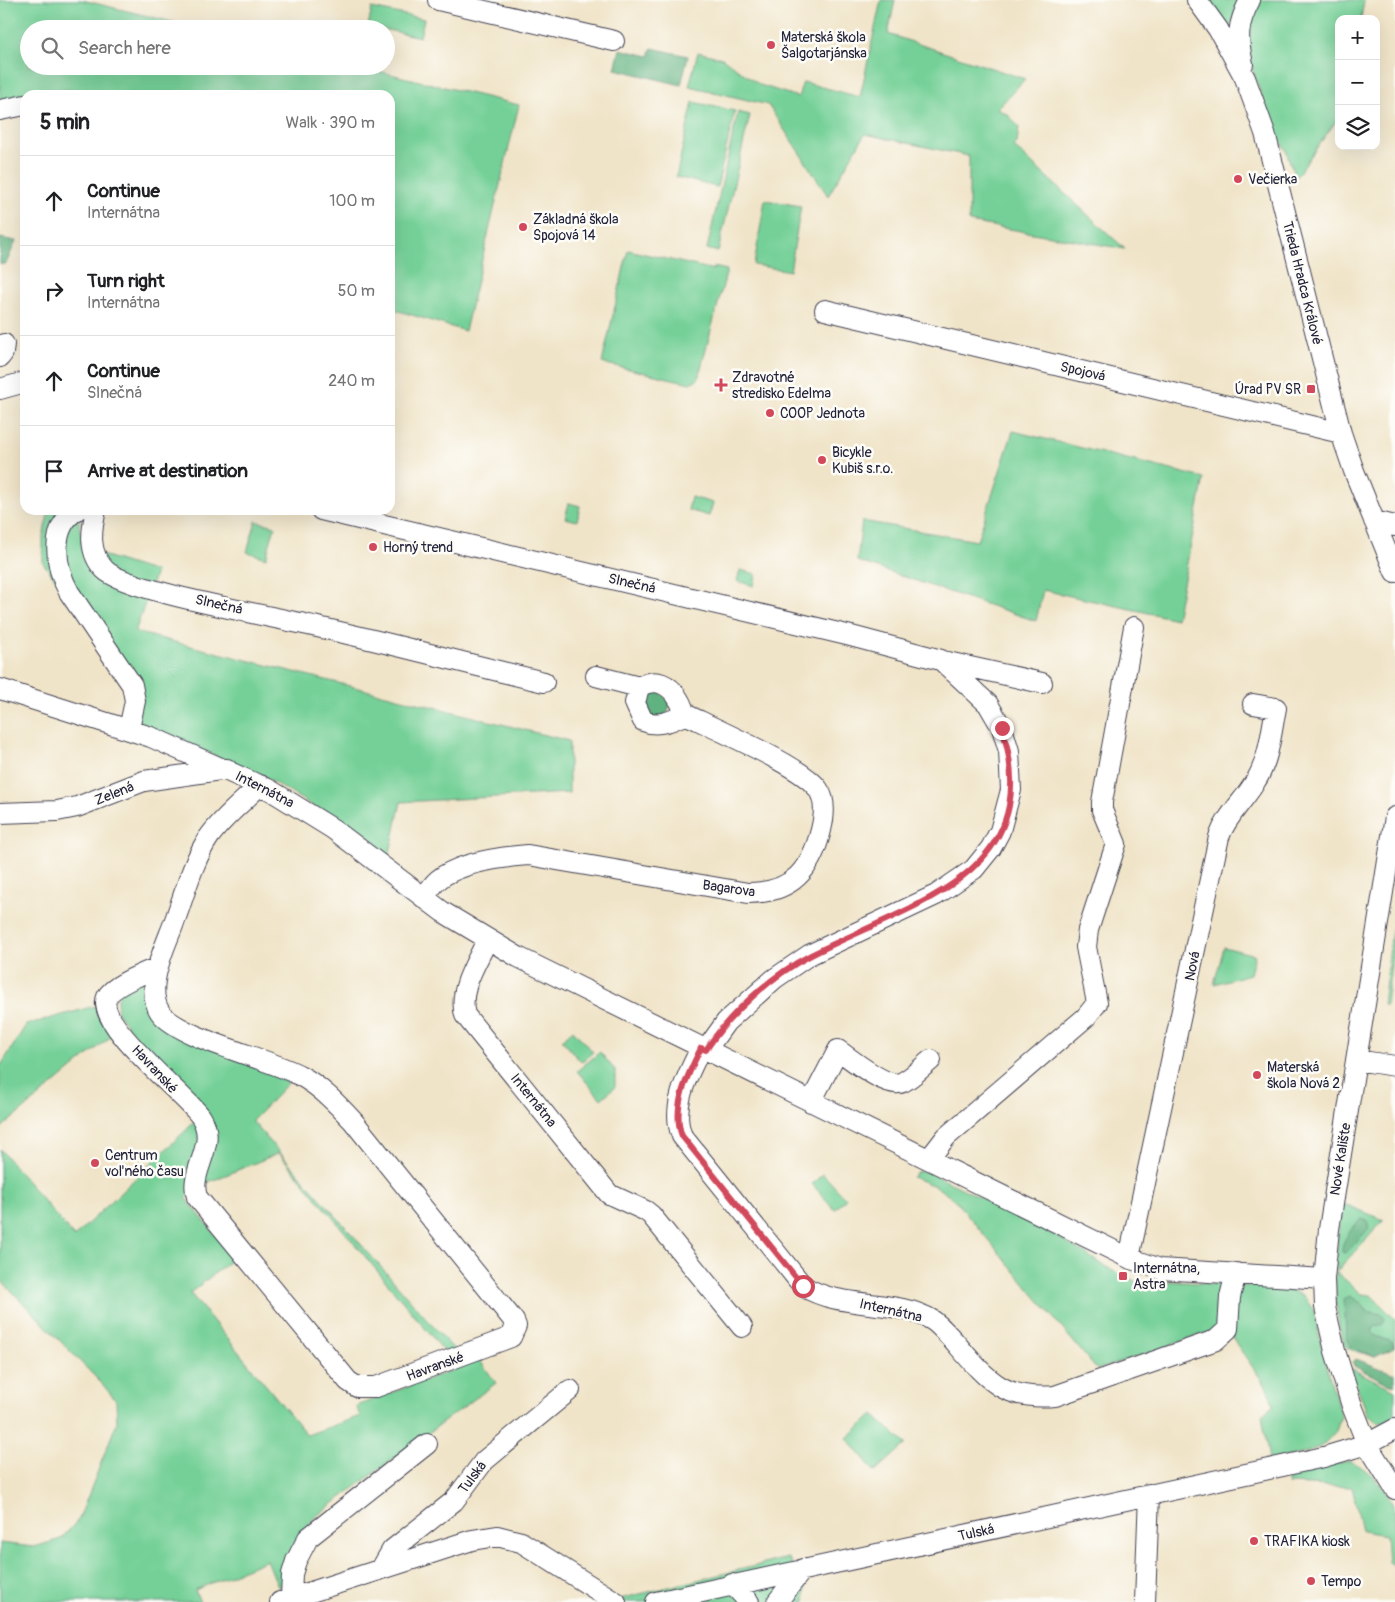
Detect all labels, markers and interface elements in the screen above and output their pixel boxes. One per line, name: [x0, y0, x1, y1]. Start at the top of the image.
map controls: [1335, 15, 1380, 150]
button: +: [1335, 15, 1380, 60]
search box: [20, 20, 395, 75]
place label: Materská škola Šalgotarjánska: [781, 29, 867, 62]
icon: search: [38, 34, 66, 62]
text: Search here: [78, 36, 171, 60]
marker: Materská škola Šalgotarjánska: [765, 39, 777, 51]
button: −: [1335, 60, 1380, 105]
button: layers: [1335, 105, 1380, 150]
text: 5 min: [40, 109, 90, 136]
text: Walk · 390 m: [286, 113, 375, 133]
place label: Večierka: [1248, 171, 1297, 188]
marker: Večierka: [1232, 173, 1244, 185]
text: Continue: [87, 179, 160, 203]
icon: ahead: [40, 187, 68, 215]
text: 100 m: [329, 191, 375, 211]
text: Internátna: [87, 203, 160, 223]
place label: Základná škola Spojová 14: [533, 211, 619, 244]
street label: Trieda Hradca Králové: [1279, 220, 1326, 347]
marker: Základná škola Spojová 14: [517, 221, 529, 233]
text: Turn right: [87, 269, 165, 293]
icon: right: [40, 277, 68, 305]
text: 50 m: [338, 281, 375, 301]
text: Internátna: [87, 293, 160, 313]
street label: Spojová: [1059, 358, 1107, 385]
text: Continue: [87, 359, 160, 383]
icon: ahead: [40, 367, 68, 395]
place label: Zdravotné stredisko Edelma: [732, 369, 831, 402]
text: 240 m: [328, 371, 375, 391]
marker: Zdravotné stredisko Edelma: [714, 378, 728, 392]
place label: Úrad PV SR: [1235, 381, 1301, 398]
text: Slnečná: [87, 383, 142, 403]
marker: Úrad PV SR: [1305, 383, 1317, 395]
place label: COOP Jednota: [780, 405, 865, 422]
marker: COOP Jednota: [764, 407, 776, 419]
place label: Bicykle Kubiš s.r.o.: [832, 444, 893, 477]
marker: Bicykle Kubiš s.r.o.: [816, 454, 828, 466]
icon: arrive: [40, 457, 68, 485]
text: Arrive at destination: [87, 459, 248, 483]
place label: Horný trend: [383, 539, 453, 556]
marker: Horný trend: [367, 541, 379, 553]
street label: Slnečná: [607, 570, 657, 597]
street label: Slnečná: [194, 591, 244, 618]
route end: [991, 717, 1014, 740]
street label: Internátna: [232, 767, 297, 812]
street label: Zelená: [92, 778, 136, 809]
street label: Bagarova: [701, 876, 756, 901]
street label: Nová: [1181, 950, 1204, 982]
street label: Havranské: [128, 1042, 181, 1097]
place label: Materská škola Nová 2: [1267, 1059, 1340, 1092]
marker: Materská škola Nová 2: [1251, 1069, 1263, 1081]
street label: Internátna: [507, 1070, 560, 1130]
street label: Nové Kalište: [1326, 1121, 1355, 1197]
place label: Centrum voľného času: [104, 1147, 184, 1180]
marker: Centrum voľného času: [89, 1157, 101, 1169]
place label: Internátna, Astra: [1133, 1260, 1200, 1293]
marker: Internátna, Astra: [1117, 1270, 1129, 1282]
route start: [792, 1275, 815, 1298]
street label: Internátna: [858, 1295, 924, 1326]
street label: Havranské: [404, 1348, 466, 1385]
street label: Tulská: [455, 1458, 490, 1497]
street label: Tulská: [957, 1520, 996, 1545]
place label: TRAFIKA kiosk: [1264, 1533, 1350, 1550]
marker: TRAFIKA kiosk: [1248, 1535, 1260, 1547]
place label: Tempo: [1321, 1573, 1362, 1590]
marker: Tempo: [1305, 1575, 1317, 1587]

